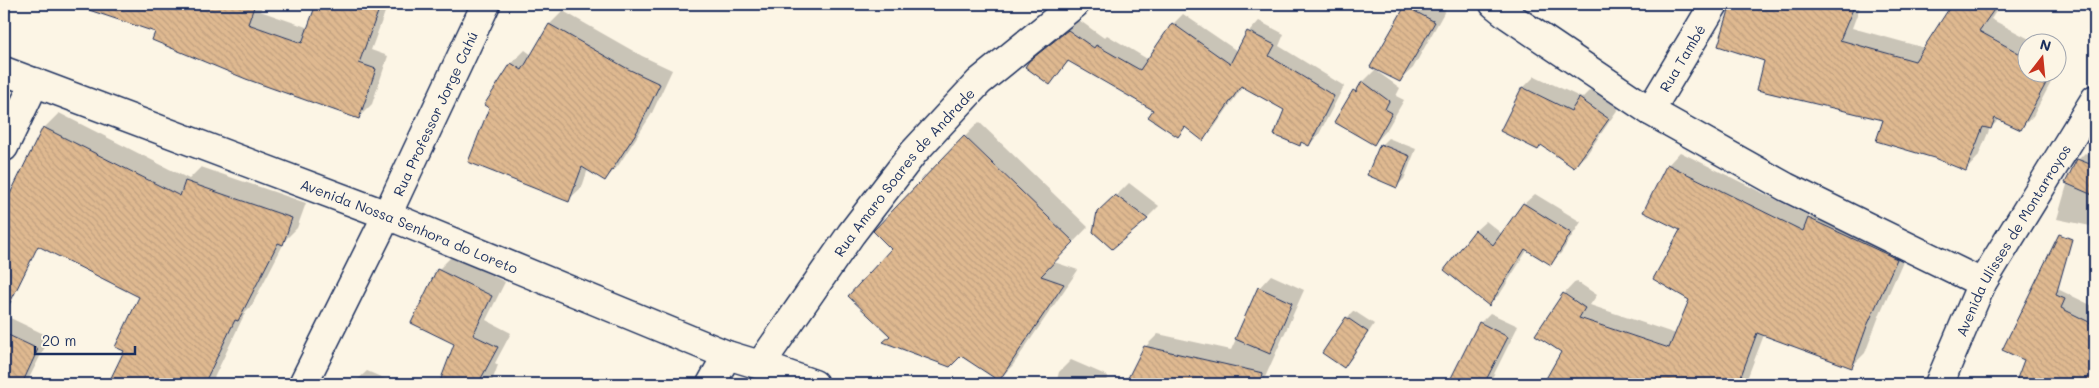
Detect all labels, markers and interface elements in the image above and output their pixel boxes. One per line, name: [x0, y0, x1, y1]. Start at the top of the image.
street label: Rua També: [1654, 21, 1709, 95]
street label: Rua Professor Jorge Cahú: [388, 28, 482, 199]
north arrow: [2016, 32, 2066, 82]
text: N: [2038, 34, 2053, 56]
street label: Rua Amaro Soares de Andrade: [829, 84, 979, 260]
street label: Avenida Ulisses de Montarroyos: [1951, 141, 2075, 339]
street label: Avenida Nossa Senhora do Loreto: [298, 174, 521, 277]
scale bar: [35, 323, 135, 355]
text: 20 m: [42, 330, 76, 350]

